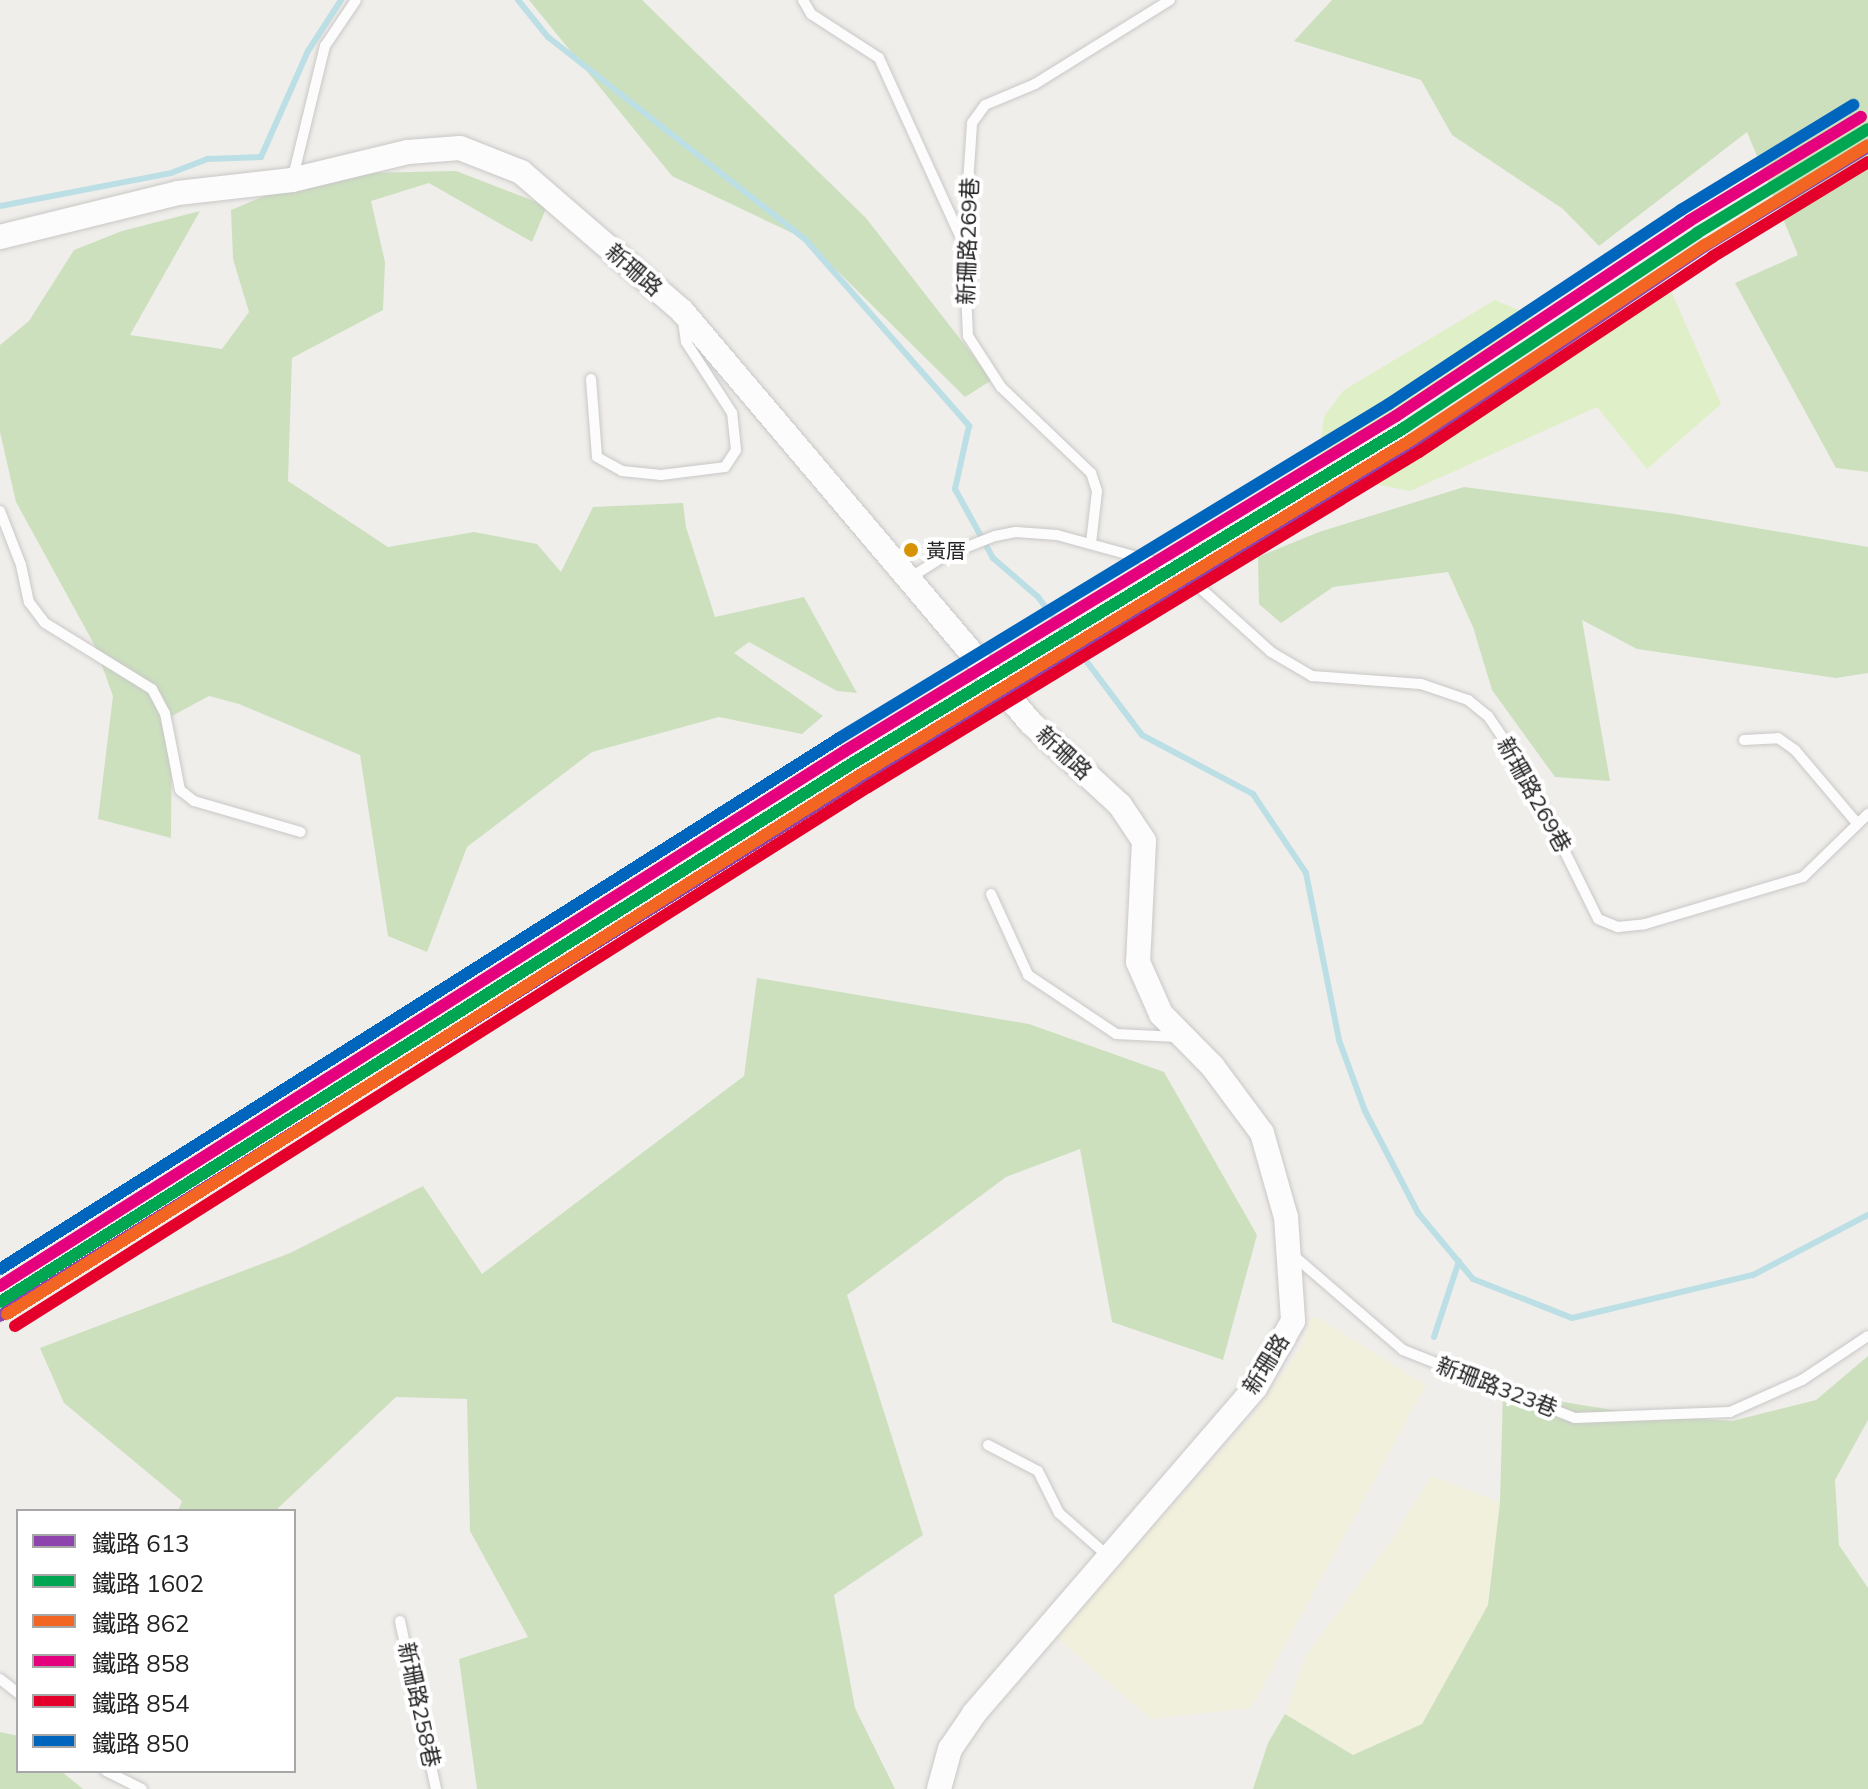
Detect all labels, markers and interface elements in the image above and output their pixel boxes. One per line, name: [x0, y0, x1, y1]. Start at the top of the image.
street label: 新珊路269巷: [953, 177, 983, 305]
street label: 新珊路: [600, 238, 668, 302]
place label: 黃厝: [926, 538, 966, 562]
marker: 黃厝: [903, 542, 919, 558]
street label: 新珊路: [1031, 721, 1097, 785]
street label: 新珊路269巷: [1492, 733, 1576, 857]
street label: 新珊路: [1237, 1329, 1295, 1399]
street label: 新珊路323巷: [1433, 1352, 1561, 1422]
legend: [16, 1509, 296, 1773]
text: 鐵路 613: [92, 1528, 189, 1558]
text: 鐵路 1602: [92, 1568, 204, 1598]
text: 鐵路 862: [92, 1608, 189, 1638]
street label: 新珊路258巷: [393, 1640, 445, 1770]
text: 鐵路 858: [92, 1648, 189, 1678]
text: 鐵路 854: [92, 1688, 189, 1718]
text: 鐵路 850: [92, 1728, 189, 1758]

